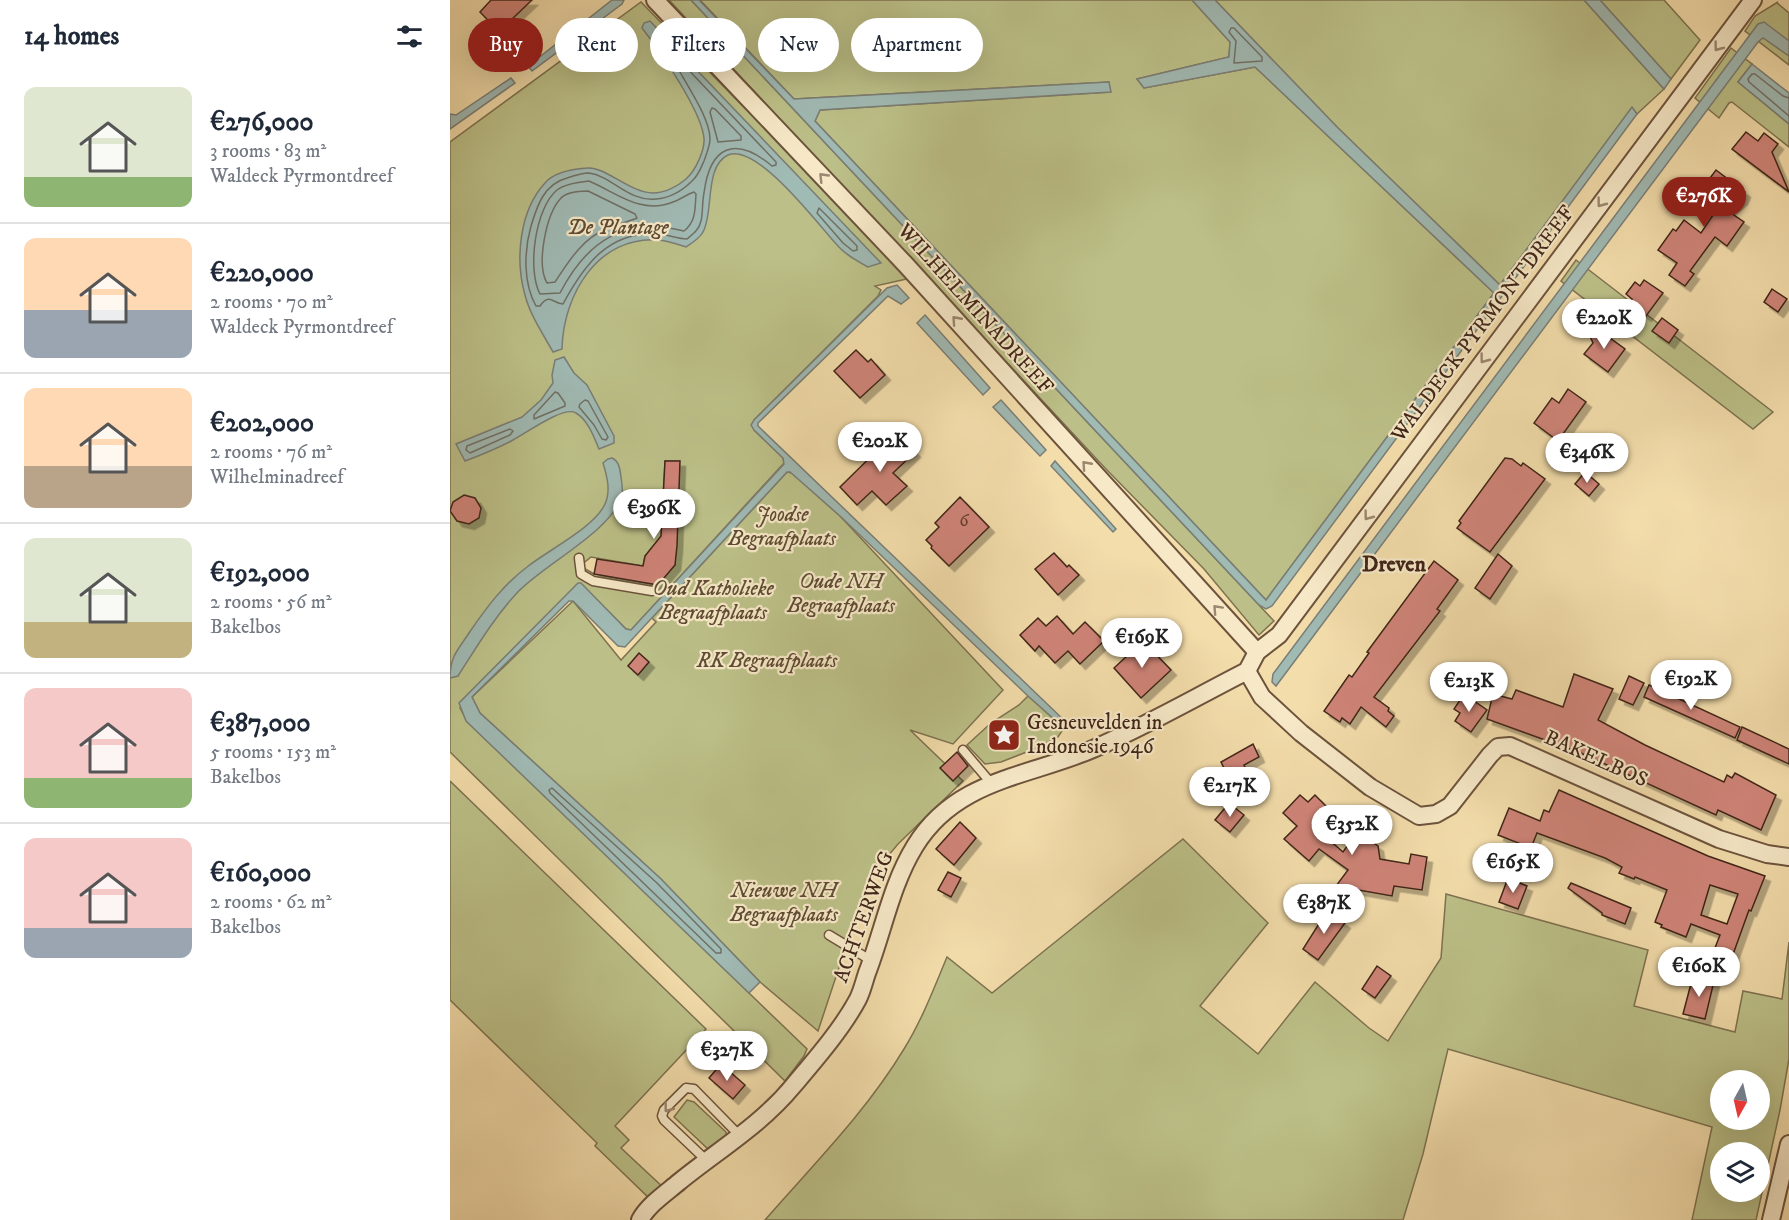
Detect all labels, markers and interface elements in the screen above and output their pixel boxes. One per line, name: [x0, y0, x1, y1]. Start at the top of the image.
chip: Buy: [468, 18, 543, 72]
chip: Rent: [555, 18, 638, 72]
chip: Filters: [650, 18, 746, 72]
chip: New: [758, 18, 839, 72]
chip: Apartment: [851, 18, 983, 72]
text: 14 homes: [24, 20, 119, 53]
icon: filters: [393, 20, 426, 53]
one-way arrow: [1714, 40, 1725, 51]
text: €276,000: [210, 106, 314, 139]
icon: home: [72, 111, 144, 183]
text: 3 rooms · 83 m²: [210, 139, 326, 164]
text: Waldeck Pyrmontdreef: [210, 164, 393, 189]
one-way arrow: [819, 174, 830, 185]
pin: €276K: [1662, 177, 1746, 228]
text: €276K: [1676, 184, 1732, 209]
one-way arrow: [1597, 197, 1608, 208]
street label: WALDECK PYRMONTDREEF: [1385, 201, 1580, 448]
park label: De Plantage: [567, 215, 670, 241]
street label: WILHELMINADREEF: [891, 218, 1059, 400]
text: €220,000: [210, 257, 314, 290]
icon: home: [72, 262, 144, 334]
text: 2 rooms · 70 m²: [210, 290, 333, 315]
pin: €220K: [1562, 299, 1646, 350]
text: €220K: [1576, 306, 1632, 331]
text: Waldeck Pyrmontdreef: [210, 315, 393, 340]
one-way arrow: [952, 316, 963, 327]
one-way arrow: [1481, 353, 1492, 364]
text: €202,000: [210, 407, 314, 440]
icon: home: [72, 412, 144, 484]
pin: €202K: [838, 422, 922, 473]
text: €202K: [852, 429, 908, 454]
pin: €346K: [1545, 433, 1629, 484]
text: 2 rooms · 76 m²: [210, 440, 332, 465]
text: €346K: [1559, 440, 1615, 465]
one-way arrow: [1082, 461, 1093, 472]
text: Wilhelminadreef: [210, 465, 344, 490]
pin: €396K: [612, 489, 696, 540]
text: €396K: [627, 496, 681, 521]
park label: Joodse Begraafplaats: [727, 502, 836, 552]
one-way arrow: [1364, 509, 1375, 520]
house number: 6: [959, 510, 969, 532]
district label: Dreven: [1362, 551, 1426, 578]
text: €192,000: [210, 557, 310, 590]
icon: home: [72, 562, 144, 634]
park label: Oude NH Begraafplaats: [786, 569, 895, 619]
park label: Oud Katholieke Begraafplaats: [652, 576, 774, 626]
text: 2 rooms · 56 m²: [210, 590, 332, 615]
one-way arrow: [1214, 605, 1225, 616]
text: Bakelbos: [210, 615, 281, 640]
pin: €169K: [1100, 618, 1184, 669]
text: €169K: [1115, 625, 1169, 650]
park label: RK Begraafplaats: [696, 648, 838, 674]
pin: €192K: [1649, 660, 1733, 711]
pin: €213K: [1427, 662, 1511, 713]
text: €192K: [1665, 667, 1717, 692]
text: €213K: [1444, 669, 1494, 694]
text: €387,000: [210, 707, 310, 740]
place label: Gesneuvelden in Indonesie 1946: [1027, 710, 1162, 760]
icon: home: [72, 712, 144, 784]
place icon: Gesneuvelden in Indonesie 1946: [986, 717, 1022, 753]
street label: BAKELBOS: [1540, 725, 1652, 793]
text: 5 rooms · 153 m²: [210, 740, 336, 765]
text: Bakelbos: [210, 765, 281, 790]
pin: €217K: [1188, 767, 1272, 818]
text: €217K: [1203, 774, 1257, 799]
pin: €352K: [1310, 805, 1394, 856]
text: €352K: [1326, 812, 1379, 837]
pin: €165K: [1471, 843, 1555, 894]
street label: ACHTERWEG: [828, 847, 900, 986]
text: €165K: [1486, 850, 1540, 875]
text: €160,000: [210, 857, 311, 890]
icon: home: [72, 862, 144, 934]
park label: Nieuwe NH Begraafplaats: [729, 878, 840, 928]
pin: €387K: [1282, 884, 1366, 935]
text: 2 rooms · 62 m²: [210, 890, 332, 915]
text: €387K: [1297, 891, 1351, 916]
text: Bakelbos: [210, 915, 281, 940]
pin: €160K: [1657, 947, 1741, 998]
text: €160K: [1672, 954, 1726, 979]
pin: €327K: [685, 1031, 769, 1082]
text: €327K: [700, 1038, 754, 1063]
north arrow: [1710, 1070, 1770, 1130]
map controls: [1710, 1070, 1770, 1202]
one-way arrow: [664, 1101, 675, 1112]
button: layers: [1710, 1142, 1770, 1202]

